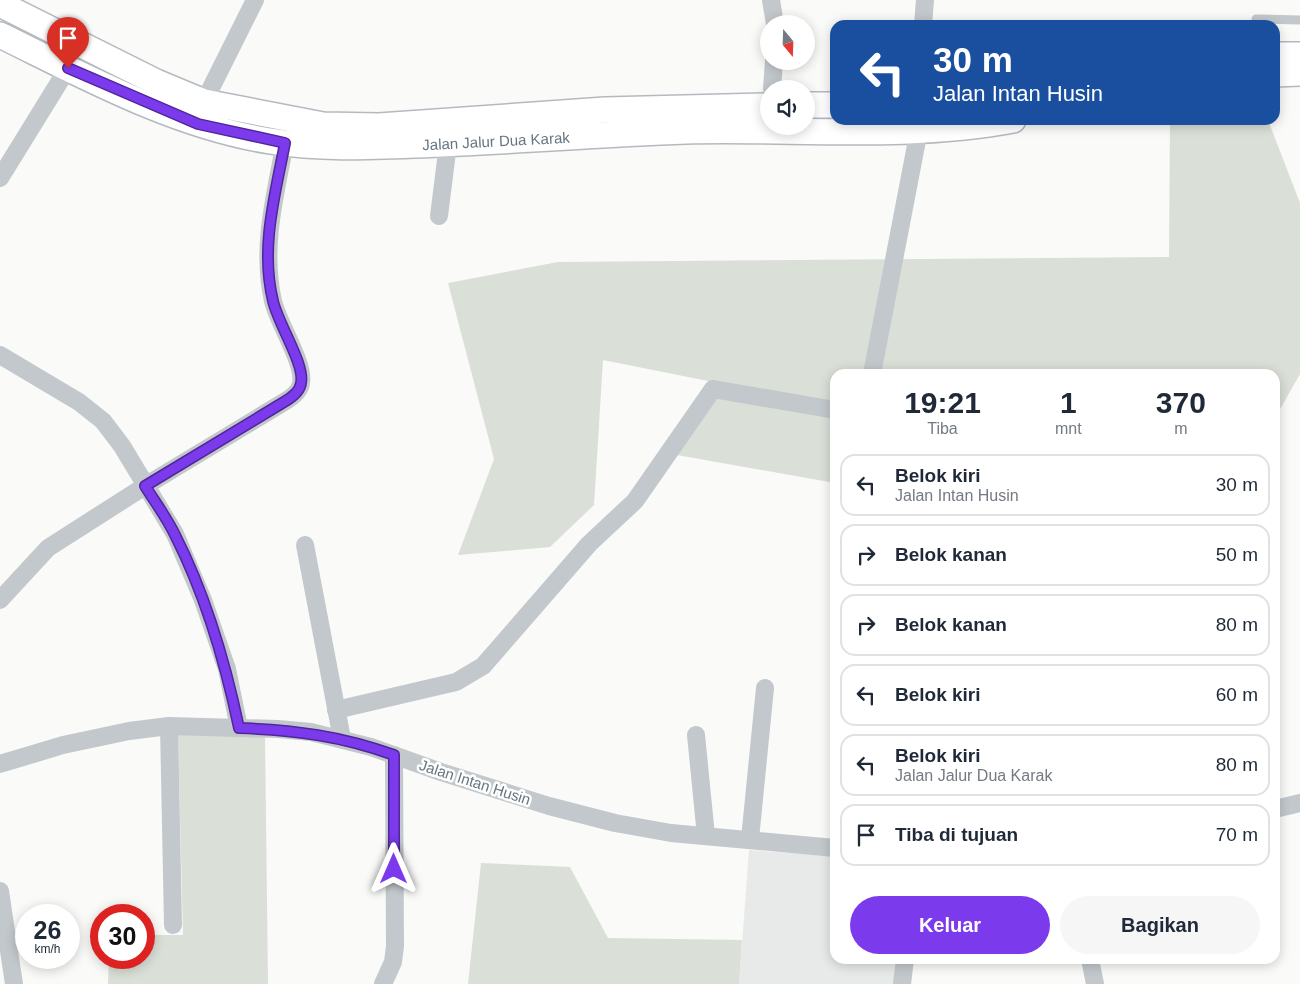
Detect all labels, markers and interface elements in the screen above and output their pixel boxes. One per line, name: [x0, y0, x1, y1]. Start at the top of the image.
north arrow: [760, 15, 815, 70]
map controls: [760, 15, 815, 135]
pin: [47, 17, 89, 68]
icon: arrive: [54, 24, 82, 52]
icon: left: [850, 40, 915, 105]
text: 30 m: [933, 40, 1013, 79]
button: sound: [760, 80, 815, 135]
text: Jalan Intan Husin: [933, 81, 1103, 106]
street label: Jalan Jalur Dua Karak: [422, 129, 571, 153]
text: 19:21: [904, 386, 981, 419]
text: 1: [1060, 386, 1077, 419]
text: 370: [1156, 386, 1206, 419]
text: Tiba: [927, 420, 958, 437]
text: mnt: [1055, 420, 1082, 437]
text: m: [1174, 420, 1187, 437]
text: Belok kiri: [895, 465, 981, 486]
icon: left: [852, 471, 880, 499]
text: 30 m: [1216, 474, 1258, 495]
text: Jalan Intan Husin: [895, 487, 1019, 504]
icon: right: [852, 541, 880, 569]
text: Belok kanan: [895, 544, 1007, 565]
text: 50 m: [1216, 544, 1258, 565]
icon: right: [852, 611, 880, 639]
text: Belok kanan: [895, 614, 1007, 635]
text: 80 m: [1216, 614, 1258, 635]
icon: left: [852, 681, 880, 709]
text: Belok kiri: [895, 684, 981, 705]
text: 60 m: [1216, 684, 1258, 705]
text: Belok kiri: [895, 745, 981, 766]
icon: left: [852, 751, 880, 779]
text: 80 m: [1216, 754, 1258, 775]
street label: Jalan Intan Husin: [417, 756, 533, 808]
text: Jalan Jalur Dua Karak: [895, 767, 1052, 784]
icon: arrive: [852, 821, 880, 849]
text: Tiba di tujuan: [895, 824, 1018, 845]
text: 70 m: [1216, 824, 1258, 845]
position arrow: [367, 842, 419, 894]
button: Keluar: [850, 896, 1050, 954]
button: Bagikan: [1060, 896, 1260, 954]
speed limit sign: 30: [90, 904, 155, 969]
text: 26: [34, 916, 61, 944]
text: km/h: [34, 942, 61, 956]

